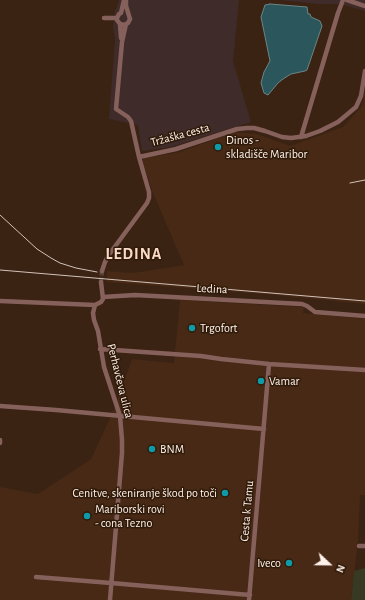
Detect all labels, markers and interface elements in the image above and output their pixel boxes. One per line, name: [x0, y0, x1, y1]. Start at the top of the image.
street label: Tržaška cesta: [149, 120, 211, 150]
place label: Dinos - skladišče Maribor: [226, 133, 307, 161]
marker: Dinos - skladišče Maribor: [213, 142, 223, 152]
district label: LEDINA: [106, 244, 162, 264]
street label: Ledina: [196, 281, 228, 297]
place label: Trgofort: [200, 321, 237, 335]
marker: Trgofort: [187, 323, 197, 333]
street label: Perhavčeva ulica: [104, 342, 136, 420]
place label: Vamar: [269, 374, 299, 388]
marker: Vamar: [256, 376, 266, 386]
place label: BNM: [160, 442, 184, 456]
marker: BNM: [147, 444, 157, 454]
street label: Cesta k Tamu: [237, 480, 257, 542]
place label: Cenitve, skeniranje škod po toči: [72, 486, 217, 500]
marker: Cenitve, skeniranje škod po toči: [220, 488, 230, 498]
place label: Mariborski rovi - cona Tezno: [95, 502, 165, 530]
marker: Mariborski rovi - cona Tezno: [82, 511, 92, 521]
north arrow: [309, 544, 349, 584]
place label: Iveco: [257, 556, 281, 570]
marker: Iveco: [284, 558, 294, 568]
text: N: [334, 563, 347, 574]

